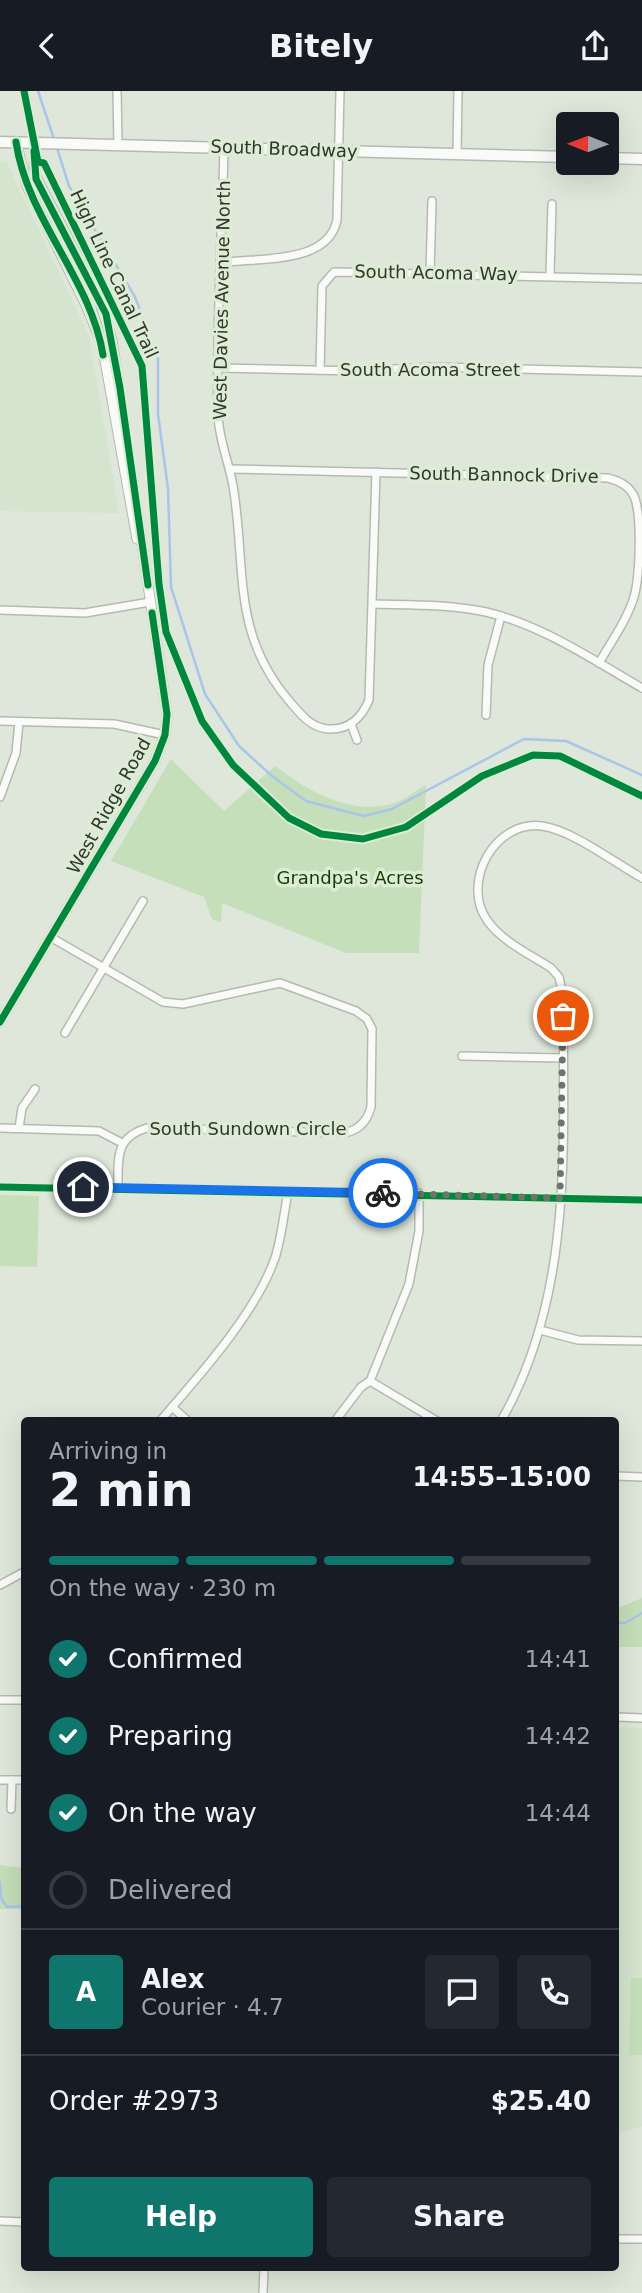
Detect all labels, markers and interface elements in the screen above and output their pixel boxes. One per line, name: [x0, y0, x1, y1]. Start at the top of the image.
icon: back: [28, 27, 66, 65]
text: Bitely: [269, 27, 373, 65]
icon: share: [576, 27, 614, 65]
north arrow: [556, 112, 620, 175]
map controls: [556, 112, 619, 175]
street label: South Broadway: [210, 135, 358, 162]
street label: West Davies Avenue North: [209, 180, 234, 420]
street label: High Line Canal Trail: [66, 186, 163, 362]
street label: South Acoma Way: [354, 261, 518, 284]
street label: South Acoma Street: [340, 359, 520, 380]
street label: South Bannock Drive: [409, 462, 599, 487]
street label: West Ridge Road: [62, 734, 155, 877]
park label: Grandpa's Acres: [276, 867, 424, 888]
pin: [533, 986, 593, 1046]
icon: bag: [544, 997, 582, 1035]
street label: South Sundown Circle: [149, 1118, 347, 1139]
pin: [53, 1157, 113, 1217]
courier: [348, 1158, 418, 1228]
icon: home: [64, 1168, 102, 1206]
icon: bike: [364, 1174, 402, 1212]
text: Arriving in: [49, 1438, 167, 1464]
text: 14:55–15:00: [412, 1462, 591, 1492]
text: 2 min: [49, 1463, 193, 1517]
text: On the way · 230 m: [49, 1575, 276, 1601]
icon: check: [49, 1640, 87, 1678]
text: Confirmed: [108, 1644, 243, 1674]
text: 14:41: [525, 1646, 591, 1672]
icon: check: [49, 1717, 87, 1755]
text: Preparing: [108, 1721, 233, 1751]
text: 14:42: [525, 1723, 591, 1749]
icon: check: [49, 1794, 87, 1832]
text: On the way: [108, 1798, 257, 1828]
text: 14:44: [525, 1800, 591, 1826]
text: Delivered: [108, 1875, 232, 1905]
button: chat: [425, 1955, 499, 2029]
button: phone: [517, 1955, 591, 2029]
text: Alex: [141, 1964, 204, 1994]
text: A: [76, 1977, 96, 2007]
text: Courier · 4.7: [141, 1994, 284, 2020]
text: Order #2973: [49, 2086, 219, 2116]
text: $25.40: [491, 2086, 591, 2116]
button: Help: [49, 2177, 313, 2257]
button: Share: [327, 2177, 591, 2257]

